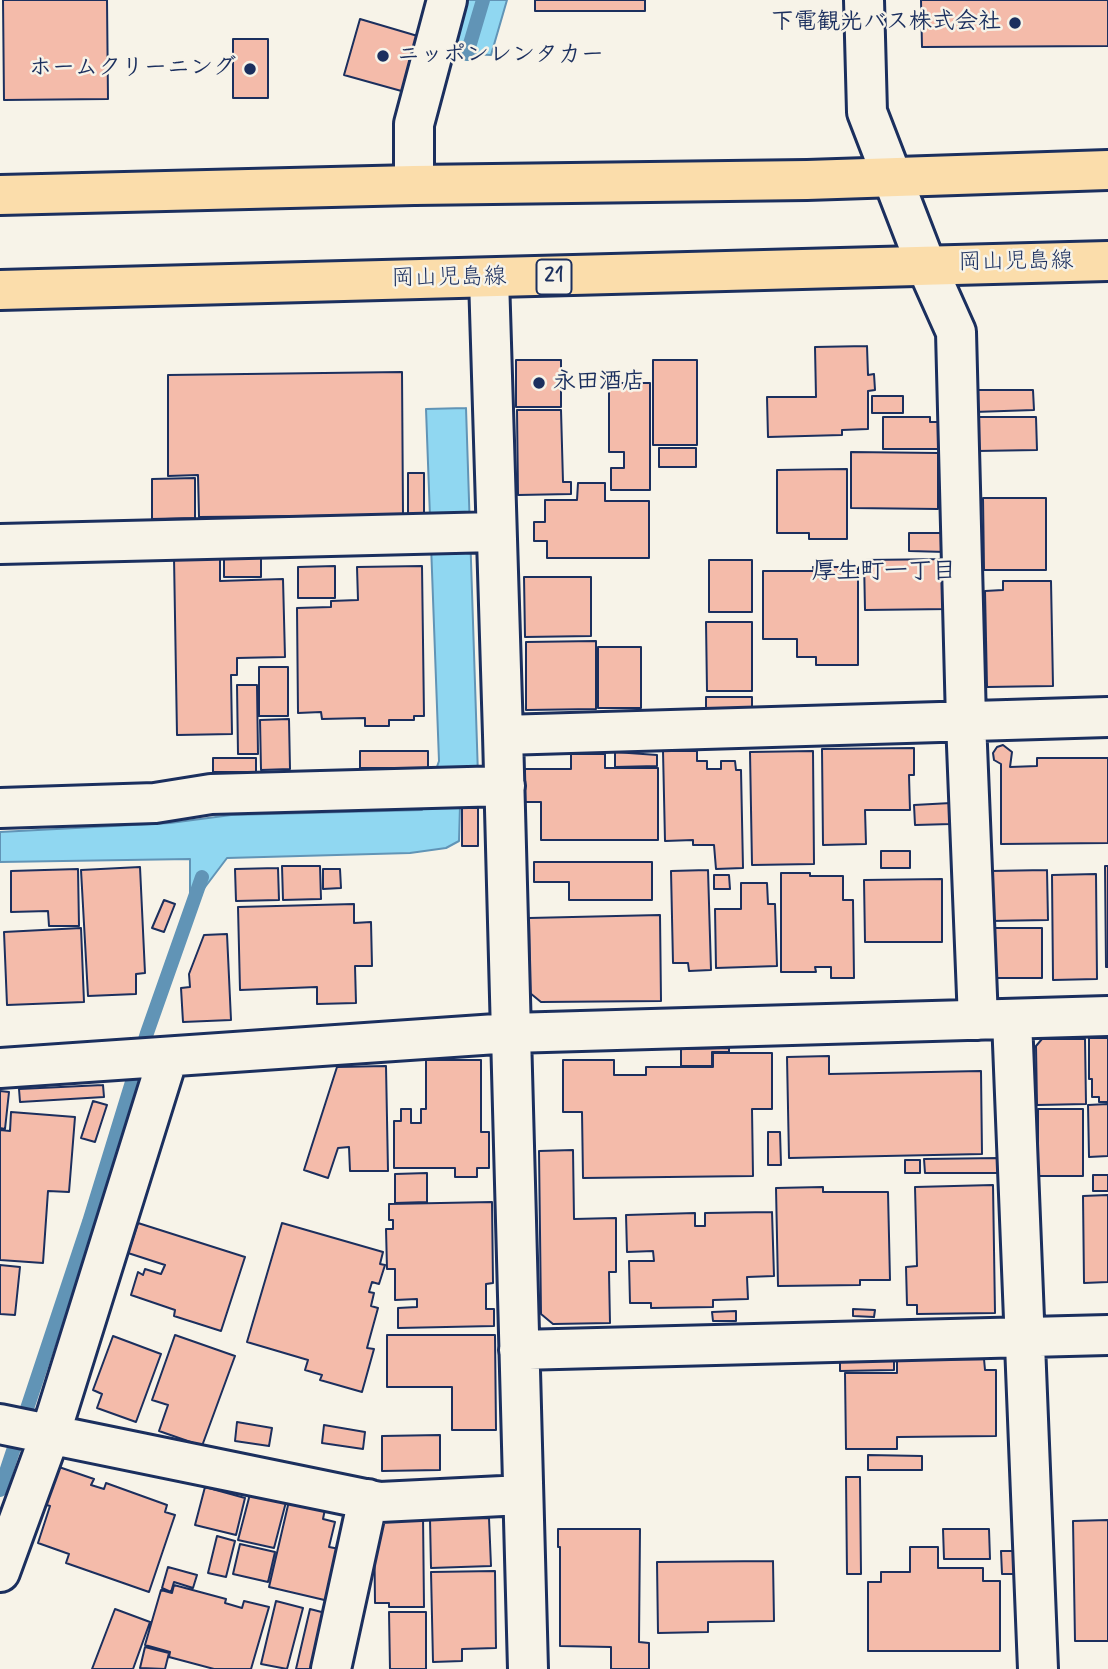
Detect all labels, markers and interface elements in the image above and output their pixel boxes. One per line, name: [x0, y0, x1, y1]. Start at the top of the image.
place label: 下電観光バス株式会社: [771, 9, 1001, 37]
marker: 下電観光バス株式会社: [1007, 15, 1023, 31]
place label: ニッポンレンタカー: [397, 42, 604, 70]
marker: ニッポンレンタカー: [375, 48, 391, 64]
place label: ホームクリーニング: [29, 55, 236, 83]
marker: ホームクリーニング: [242, 61, 258, 77]
street label: 岡山児島線: [958, 248, 1074, 278]
road number: 21: [536, 260, 572, 294]
street label: 岡山児島線: [391, 264, 507, 294]
place label: 永田酒店: [553, 369, 645, 397]
marker: 永田酒店: [531, 375, 547, 391]
district label: 厚生町一丁目: [812, 559, 956, 587]

